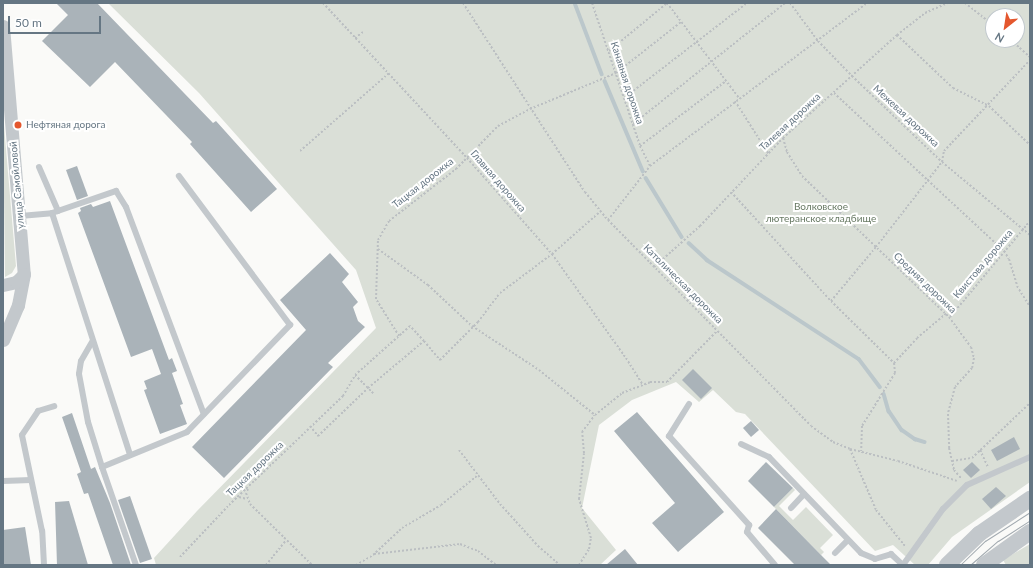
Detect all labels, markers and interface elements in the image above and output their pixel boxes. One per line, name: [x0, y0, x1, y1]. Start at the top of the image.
scale bar: [10, 8, 103, 34]
north arrow: [985, 8, 1025, 48]
text: 50 m: [15, 15, 42, 30]
text: N: [992, 30, 1006, 46]
street label: Канавная дорожка: [608, 40, 646, 126]
street label: Межевая дорожка: [871, 82, 941, 150]
street label: Талевая дорожка: [757, 91, 823, 153]
place label: Нефтяная дорога: [26, 119, 106, 131]
marker: Нефтяная дорога: [13, 120, 23, 130]
street label: улица Самойловой: [7, 141, 27, 229]
street label: Главная дорожка: [468, 148, 528, 214]
street label: Тацкая дорожка: [390, 155, 456, 211]
park label: Волковское лютеранское кладбище: [766, 200, 876, 224]
street label: Квистова дорожка: [951, 227, 1015, 301]
street label: Католическая дорожка: [641, 242, 725, 326]
street label: Средняя дорожка: [891, 250, 959, 316]
street label: Тацкая дорожка: [224, 439, 286, 499]

